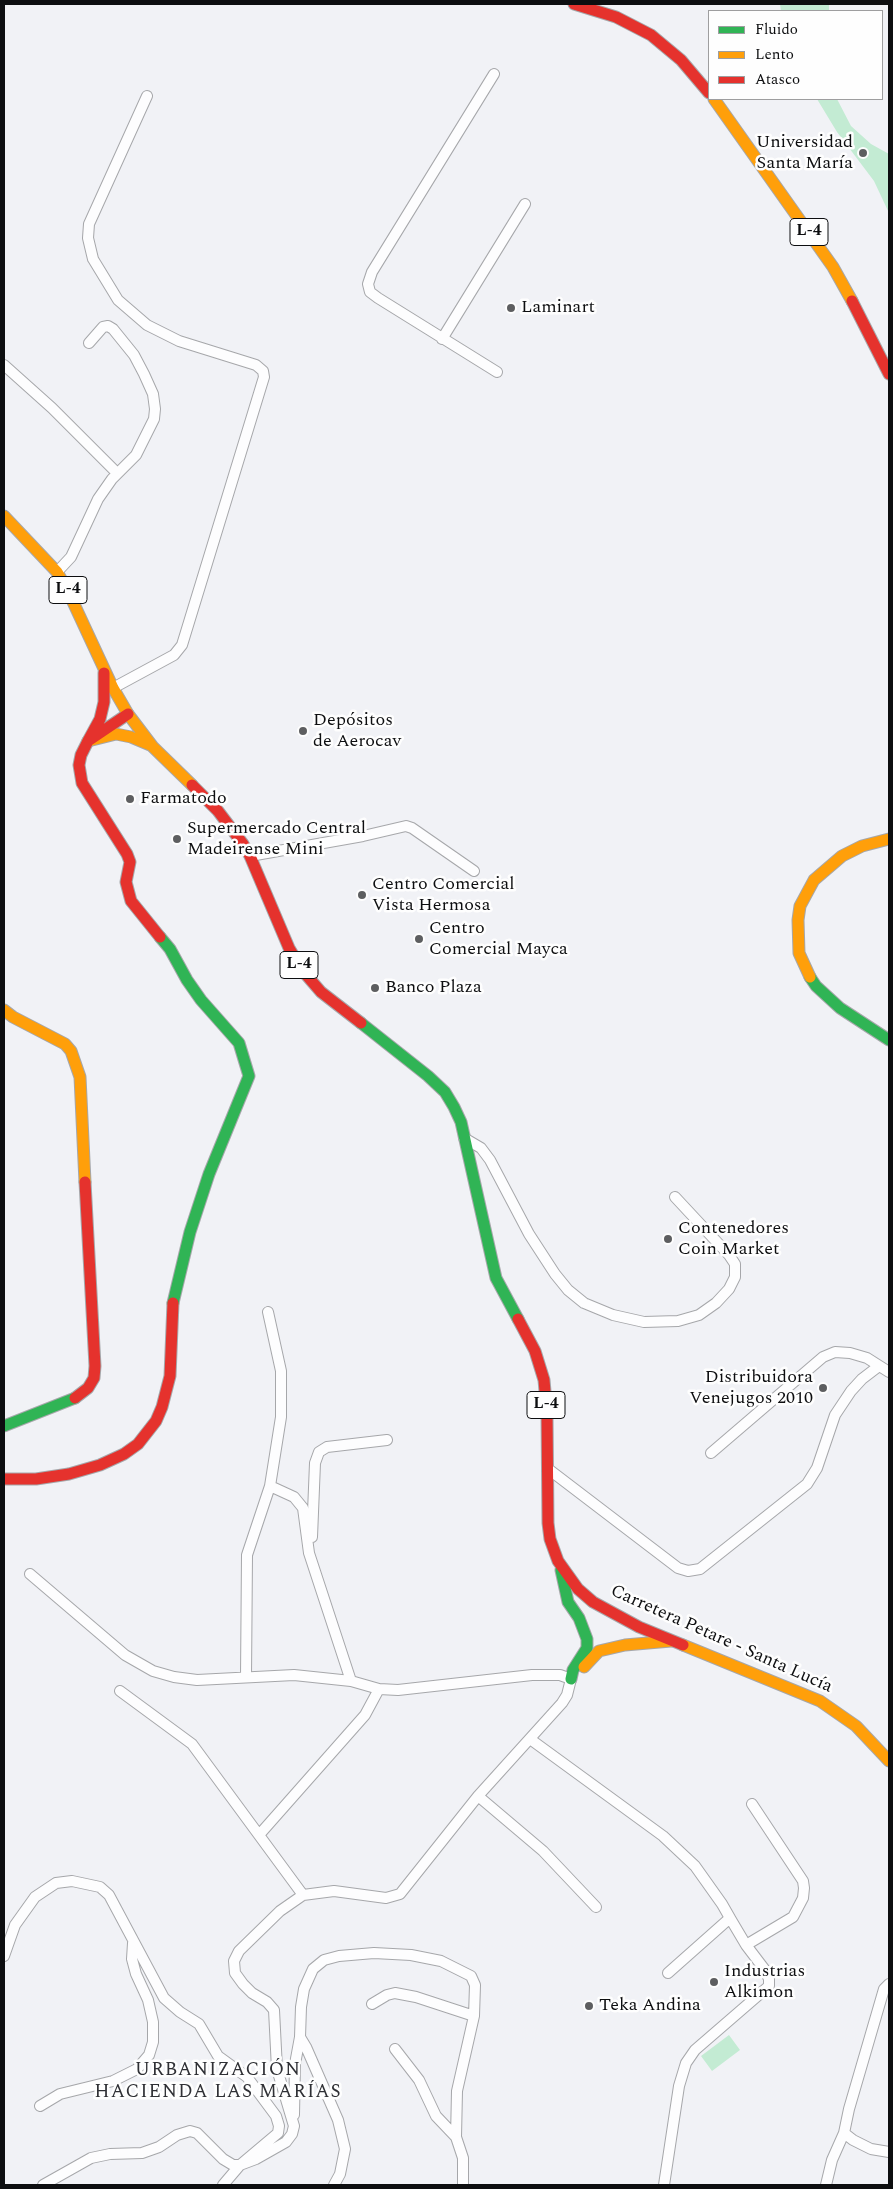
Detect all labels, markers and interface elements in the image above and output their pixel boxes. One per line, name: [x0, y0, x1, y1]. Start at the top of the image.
legend: [708, 10, 883, 100]
text: Fluido: [755, 18, 798, 41]
text: Lento: [755, 43, 794, 66]
text: Atasco: [755, 68, 800, 91]
place label: Universidad Santa María: [756, 132, 853, 174]
marker: Universidad Santa María: [857, 147, 869, 159]
road number: L-4: [790, 218, 828, 246]
place label: Laminart: [521, 297, 595, 319]
marker: Laminart: [505, 302, 517, 314]
road number: L-4: [49, 576, 87, 604]
place label: Depósitos de Aerocav: [313, 710, 401, 752]
marker: Depósitos de Aerocav: [297, 725, 309, 737]
place label: Farmatodo: [140, 788, 227, 810]
marker: Farmatodo: [124, 793, 136, 805]
place label: Supermercado Central Madeirense Mini: [187, 818, 366, 861]
marker: Supermercado Central Madeirense Mini: [171, 833, 183, 845]
place label: Centro Comercial Vista Hermosa: [372, 874, 515, 916]
marker: Centro Comercial Vista Hermosa: [356, 889, 368, 901]
place label: Centro Comercial Mayca: [429, 918, 568, 961]
marker: Centro Comercial Mayca: [413, 933, 425, 945]
road number: L-4: [280, 952, 318, 978]
place label: Banco Plaza: [385, 977, 482, 999]
marker: Banco Plaza: [369, 982, 381, 994]
place label: Contenedores Coin Market: [678, 1218, 789, 1260]
marker: Contenedores Coin Market: [662, 1233, 674, 1245]
place label: Distribuidora Venejugos 2010: [689, 1367, 813, 1410]
marker: Distribuidora Venejugos 2010: [817, 1382, 829, 1394]
road number: L-4: [527, 1392, 565, 1418]
street label: Carretera Petare - Santa Lucía: [607, 1581, 835, 1699]
place label: Industrias Alkimon: [724, 1961, 805, 2004]
marker: Industrias Alkimon: [708, 1976, 720, 1988]
place label: Teka Andina: [599, 1995, 701, 2017]
marker: Teka Andina: [583, 2000, 595, 2012]
district label: URBANIZACIÓN HACIENDA LAS MARÍAS: [92, 2060, 344, 2104]

